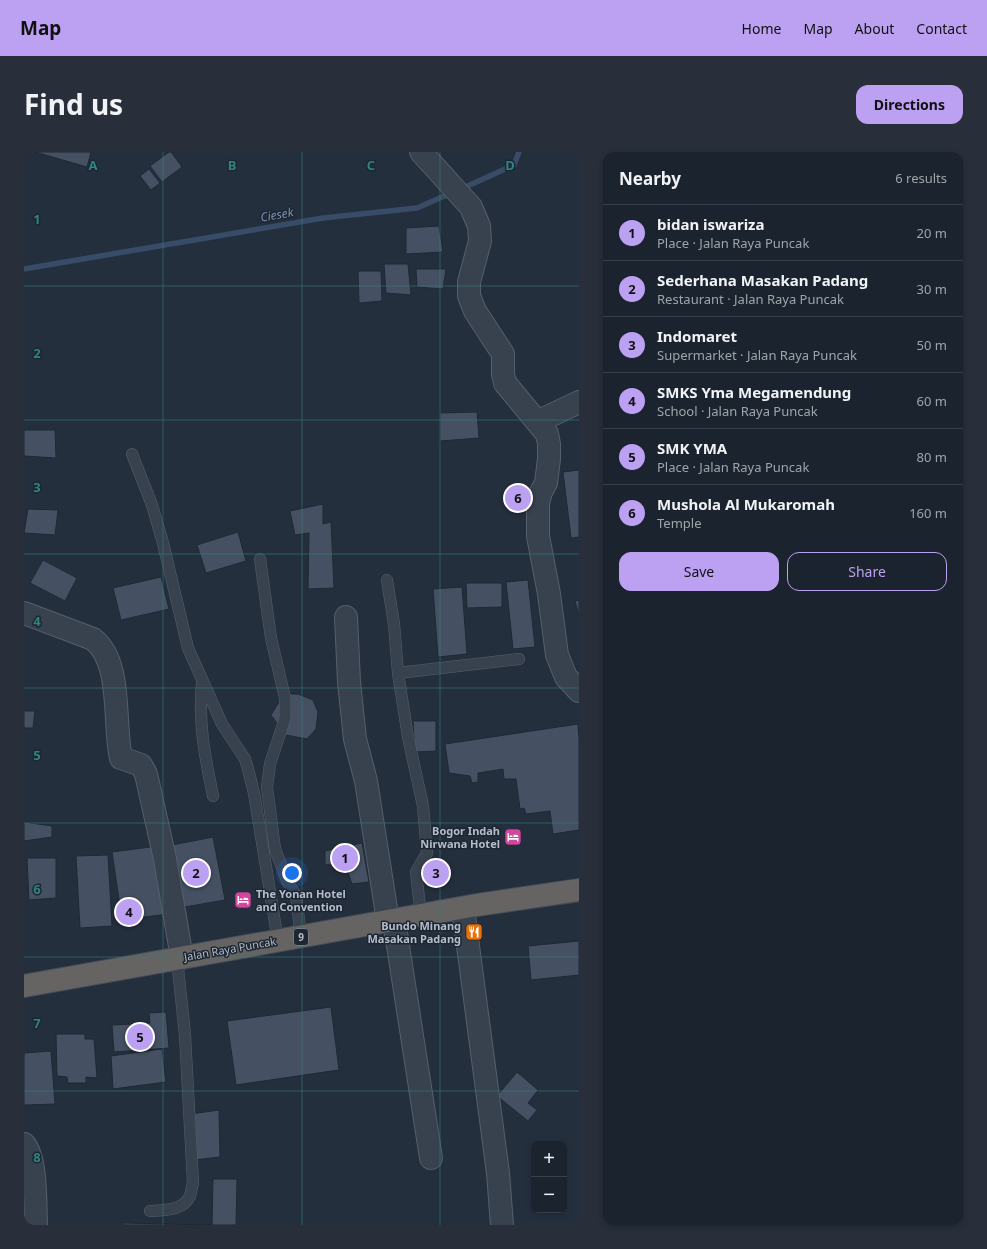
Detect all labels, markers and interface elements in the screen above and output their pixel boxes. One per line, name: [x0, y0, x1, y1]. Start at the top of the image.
text: Map: [20, 15, 61, 41]
text: Home: [742, 19, 781, 38]
text: Map: [803, 19, 833, 38]
text: About: [855, 19, 894, 38]
text: Contact: [916, 19, 967, 38]
text: Find us: [24, 85, 123, 123]
button: Directions: [856, 85, 963, 124]
text: A: [89, 156, 98, 174]
text: B: [228, 156, 236, 174]
text: C: [367, 156, 375, 174]
text: D: [505, 156, 515, 174]
text: Nearby: [619, 167, 681, 190]
text: 6 results: [895, 169, 947, 187]
water label: Ciesek: [259, 203, 296, 226]
text: 1: [33, 210, 41, 228]
text: bidan iswariza: [657, 214, 765, 234]
text: 1: [628, 224, 636, 242]
text: 20 m: [917, 224, 947, 242]
text: Place · Jalan Raya Puncak: [657, 234, 809, 252]
text: Sederhana Masakan Padang: [657, 270, 868, 290]
text: 2: [628, 280, 636, 298]
text: 30 m: [917, 280, 947, 298]
text: Restaurant · Jalan Raya Puncak: [657, 290, 844, 308]
text: Indomaret: [657, 326, 737, 346]
text: 3: [628, 336, 636, 354]
text: 50 m: [917, 336, 947, 354]
text: 2: [33, 344, 41, 362]
text: Supermarket · Jalan Raya Puncak: [657, 346, 857, 364]
text: SMKS Yma Megamendung: [657, 382, 851, 402]
text: 4: [628, 392, 636, 410]
text: 60 m: [917, 392, 947, 410]
text: School · Jalan Raya Puncak: [657, 402, 818, 420]
text: SMK YMA: [657, 438, 727, 458]
text: 5: [628, 448, 636, 466]
text: 80 m: [917, 448, 947, 466]
text: Place · Jalan Raya Puncak: [657, 458, 809, 476]
text: 3: [33, 478, 41, 496]
pin: 6: [505, 483, 531, 513]
text: Mushola Al Mukaromah: [657, 494, 835, 514]
text: 6: [628, 504, 636, 522]
text: 160 m: [909, 504, 947, 522]
text: Temple: [657, 514, 702, 532]
button: Save: [619, 552, 779, 591]
button: Share: [787, 552, 947, 591]
text: 4: [33, 612, 41, 630]
text: 5: [33, 746, 41, 764]
place label: Bogor Indah Nirwana Hotel: [420, 823, 500, 851]
hotel icon: Bogor Indah Nirwana Hotel: [503, 827, 523, 847]
pin: 1: [332, 843, 358, 873]
pin: 2: [183, 858, 209, 888]
pin: 3: [423, 858, 449, 888]
your location: [282, 863, 302, 883]
text: 6: [33, 880, 41, 898]
place label: The Yonan Hotel and Convention: [256, 886, 346, 914]
hotel icon: The Yonan Hotel and Convention: [233, 890, 253, 910]
pin: 4: [116, 897, 142, 927]
place label: Bundo Minang Masakan Padang: [367, 918, 461, 946]
restaurant icon: Bundo Minang Masakan Padang: [464, 922, 484, 942]
road number: 9: [294, 929, 308, 945]
street label: Jalan Raya Puncak: [182, 933, 277, 964]
text: 7: [33, 1014, 41, 1032]
pin: 5: [127, 1022, 153, 1052]
map controls: [531, 1141, 567, 1213]
button: +: [531, 1141, 567, 1177]
text: 8: [33, 1148, 41, 1166]
button: −: [531, 1177, 567, 1213]

